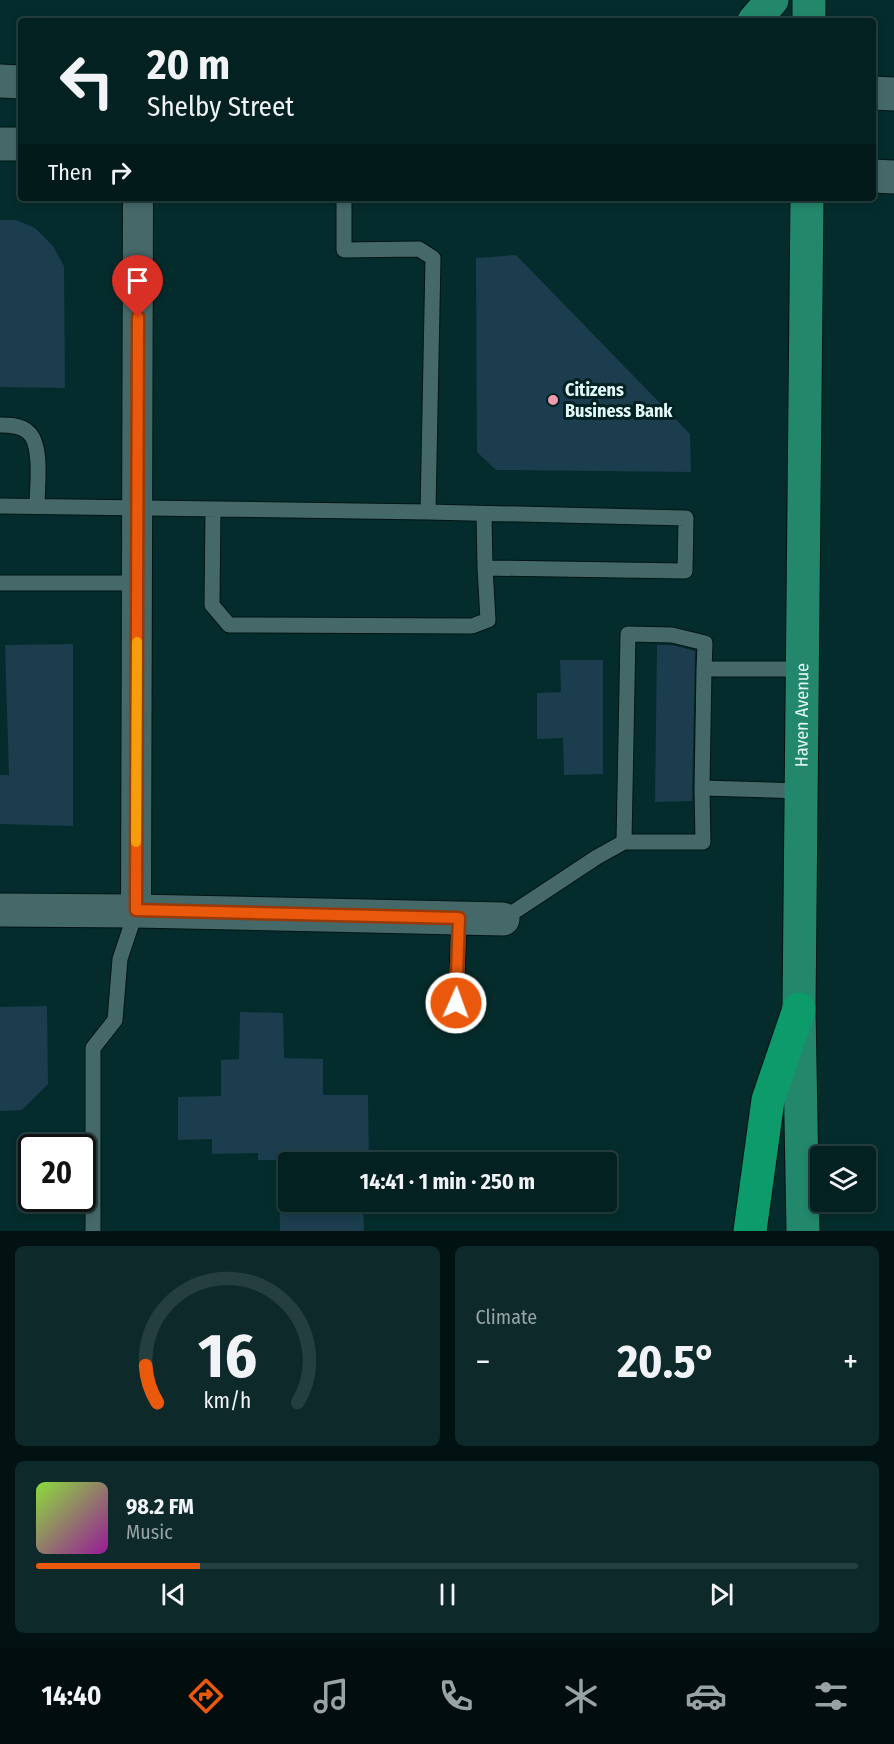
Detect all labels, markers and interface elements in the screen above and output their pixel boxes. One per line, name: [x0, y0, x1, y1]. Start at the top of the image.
text: 20 m: [147, 40, 230, 90]
icon: left: [48, 42, 126, 120]
text: Shelby Street: [147, 91, 294, 123]
icon: right: [104, 156, 137, 189]
text: Then: [48, 159, 92, 186]
pin: [112, 255, 163, 317]
icon: arrive: [121, 264, 154, 297]
place label: Citizens Business Bank: [565, 379, 673, 422]
marker: Citizens Business Bank: [546, 393, 560, 407]
street label: Haven Avenue: [790, 663, 813, 767]
position arrow: [424, 971, 488, 1035]
speed limit sign: 20: [18, 1134, 96, 1212]
map controls: [810, 1146, 876, 1212]
button: layers: [810, 1146, 876, 1212]
text: 14:41 · 1 min · 250 m: [360, 1168, 535, 1195]
text: Climate: [476, 1305, 537, 1329]
text: 16: [198, 1319, 257, 1394]
text: 20.5°: [617, 1335, 716, 1389]
text: −: [476, 1342, 490, 1382]
text: +: [843, 1342, 858, 1382]
text: km/h: [203, 1388, 251, 1414]
text: 98.2 FM: [126, 1493, 194, 1520]
text: Music: [126, 1520, 173, 1544]
icon: previous: [157, 1578, 190, 1611]
icon: pause: [431, 1578, 464, 1611]
icon: next: [705, 1578, 738, 1611]
icon: directions: [185, 1675, 227, 1717]
icon: music: [310, 1675, 352, 1717]
icon: phone: [435, 1675, 477, 1717]
icon: climate: [560, 1675, 602, 1717]
icon: car: [685, 1675, 727, 1717]
icon: filters: [810, 1675, 852, 1717]
text: 14:40: [42, 1680, 102, 1712]

